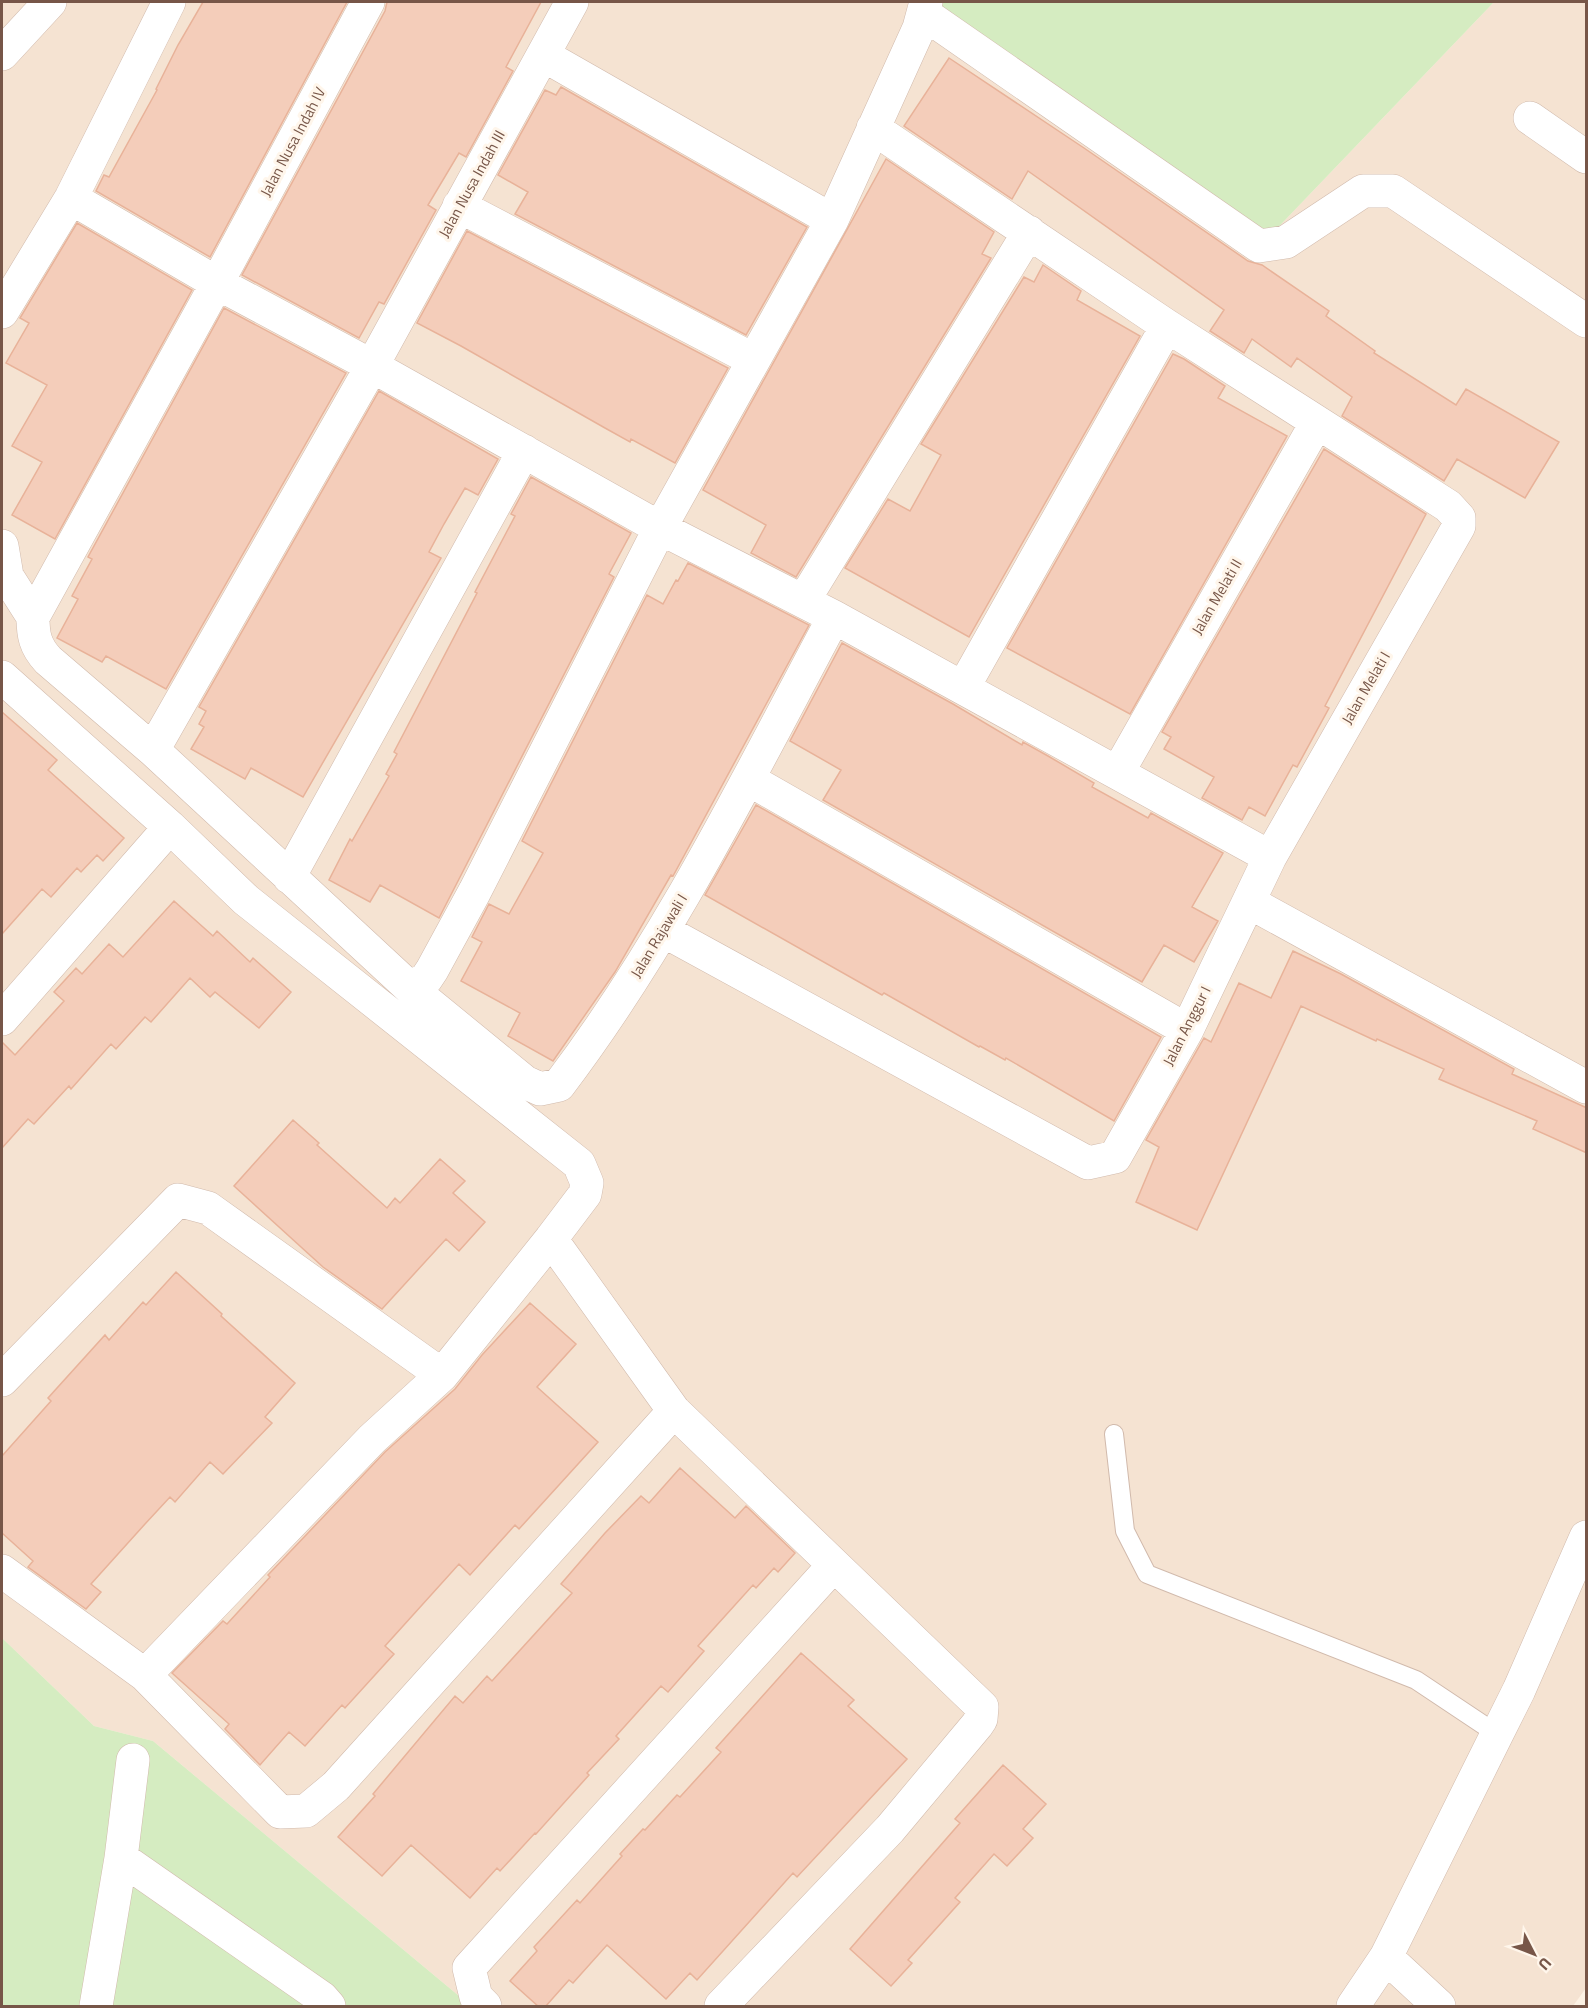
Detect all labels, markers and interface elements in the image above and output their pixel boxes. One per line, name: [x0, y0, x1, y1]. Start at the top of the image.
street label: Jalan Nusa Indah IV: [254, 83, 331, 201]
street label: Jalan Nusa Indah III: [432, 126, 511, 242]
street label: Jalan Melati II: [1185, 554, 1248, 639]
street label: Jalan Melati I: [1335, 647, 1396, 728]
street label: Jalan Rajawali I: [624, 889, 693, 982]
street label: Jalan Anggur I: [1157, 982, 1216, 1070]
north arrow: [1504, 1924, 1564, 1984]
text: U: [1533, 1952, 1558, 1976]

